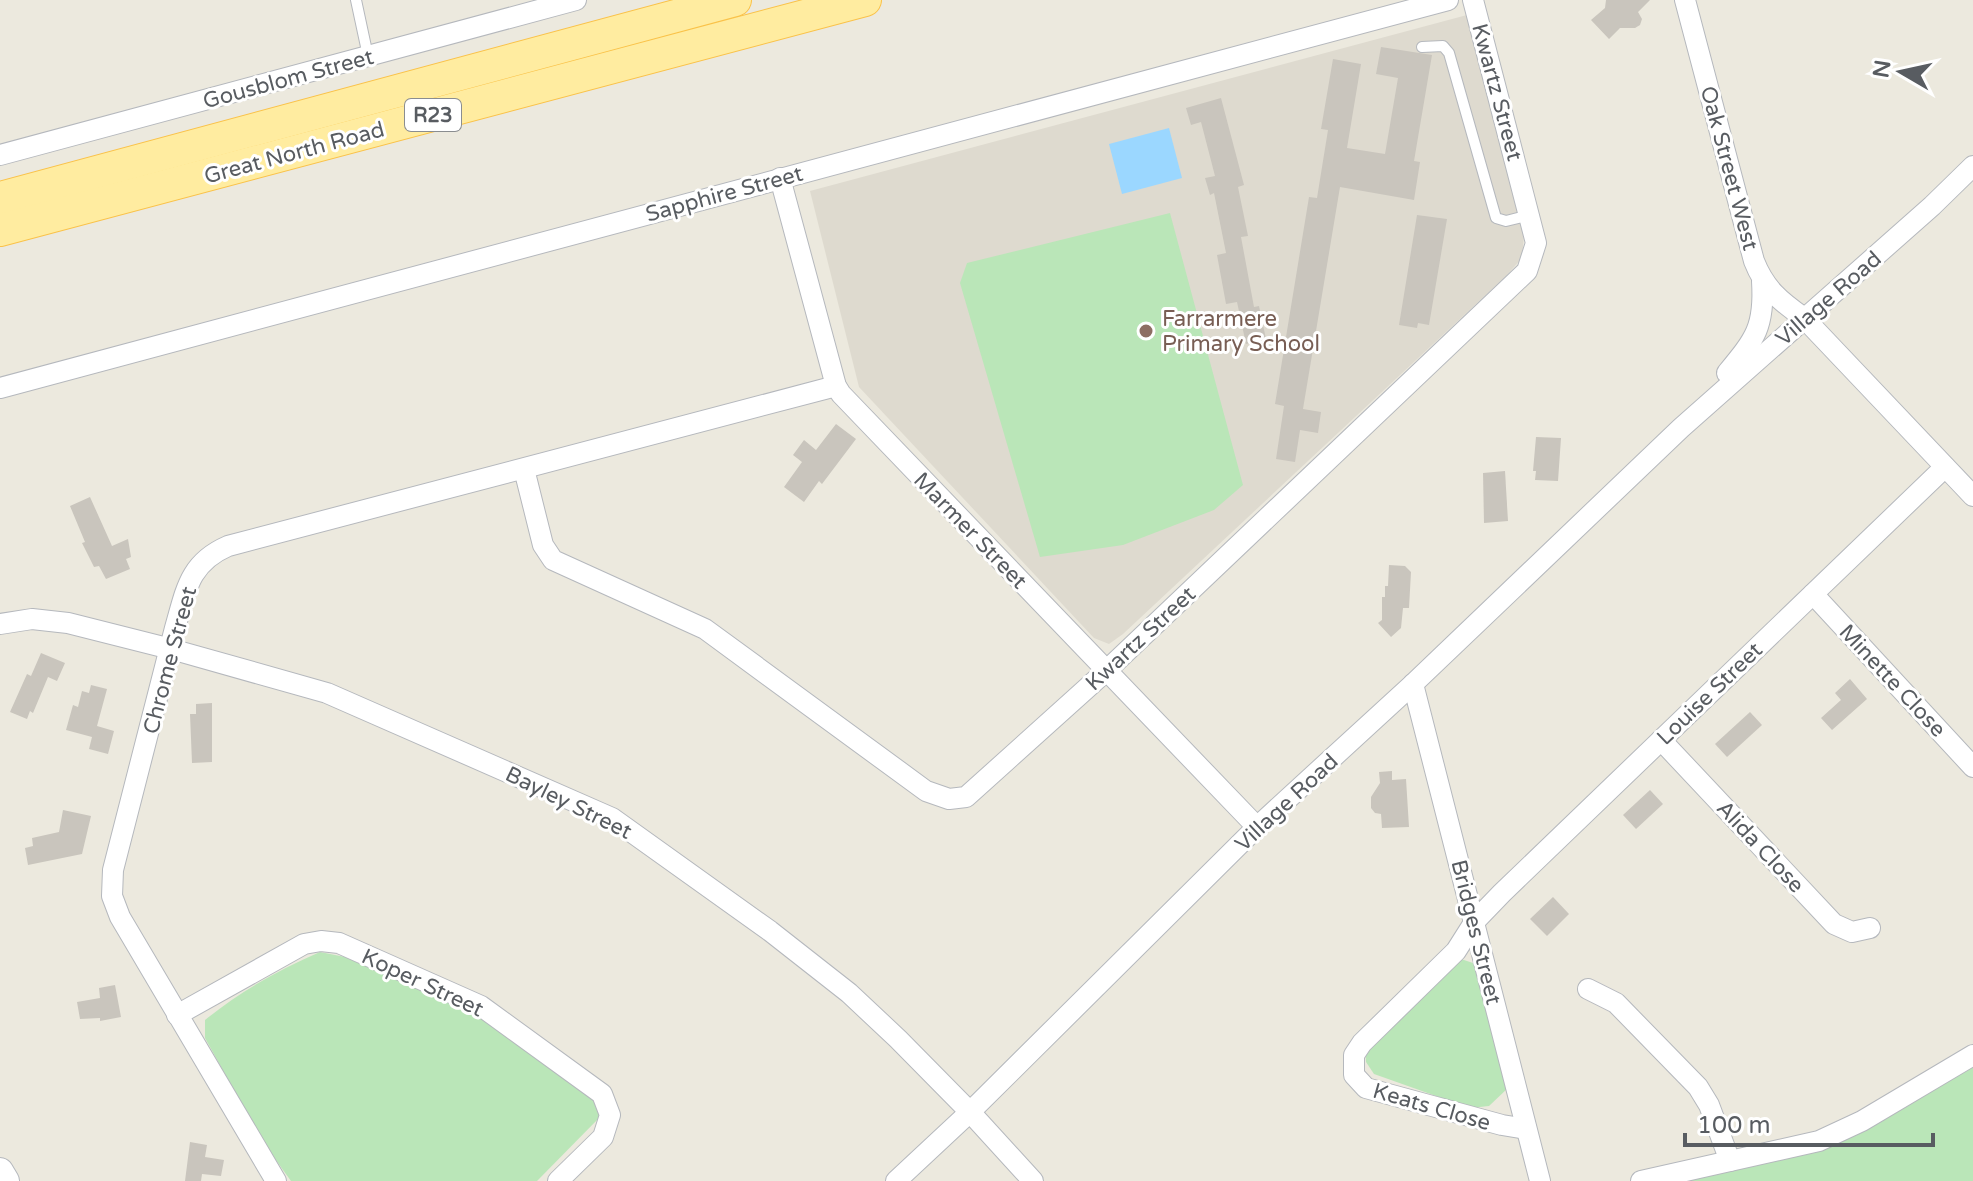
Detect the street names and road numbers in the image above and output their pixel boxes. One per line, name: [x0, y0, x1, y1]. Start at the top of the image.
street label: Kwartz Street: [1466, 21, 1528, 164]
street label: Gousblom Street: [200, 44, 376, 114]
street label: Oak Street West: [1695, 83, 1763, 253]
road number: R23: [405, 99, 461, 131]
street label: Great North Road: [201, 116, 387, 190]
street label: Sapphire Street: [643, 160, 806, 227]
street label: Village Road: [1771, 246, 1887, 352]
street label: Marmer Street: [908, 467, 1032, 594]
street label: Kwartz Street: [1080, 581, 1201, 696]
street label: Chrome Street: [138, 584, 202, 737]
street label: Minette Close: [1834, 619, 1951, 742]
street label: Louise Street: [1652, 637, 1768, 750]
street label: Village Road: [1230, 748, 1344, 857]
street label: Bayley Street: [501, 761, 636, 845]
street label: Alida Close: [1711, 795, 1809, 898]
street label: Bridges Street: [1445, 857, 1507, 1007]
street label: Koper Street: [358, 943, 488, 1022]
street label: Keats Close: [1370, 1078, 1494, 1136]

